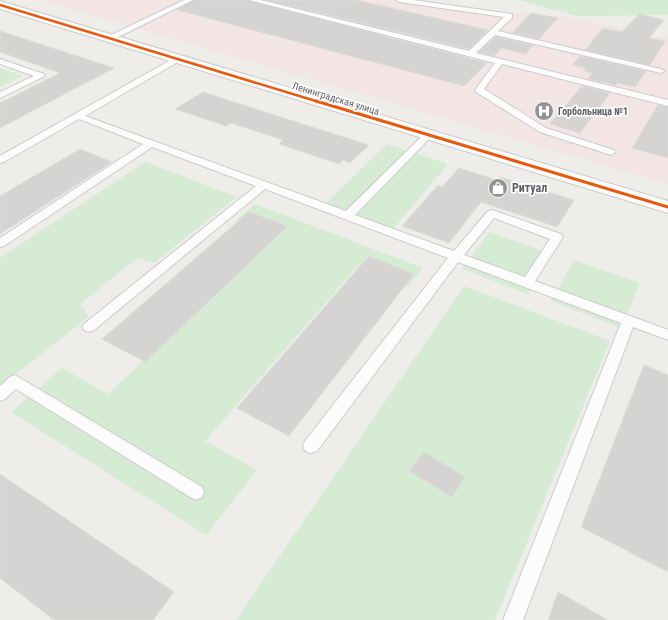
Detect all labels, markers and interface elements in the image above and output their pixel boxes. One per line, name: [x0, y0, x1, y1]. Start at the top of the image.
street label: Ленинградская улица: [291, 80, 381, 117]
hospital icon: Горбольница №1: [533, 100, 555, 122]
place label: Горбольница №1: [558, 106, 628, 117]
shop icon: Ритуал: [487, 177, 509, 199]
place label: Ритуал: [512, 181, 547, 195]

